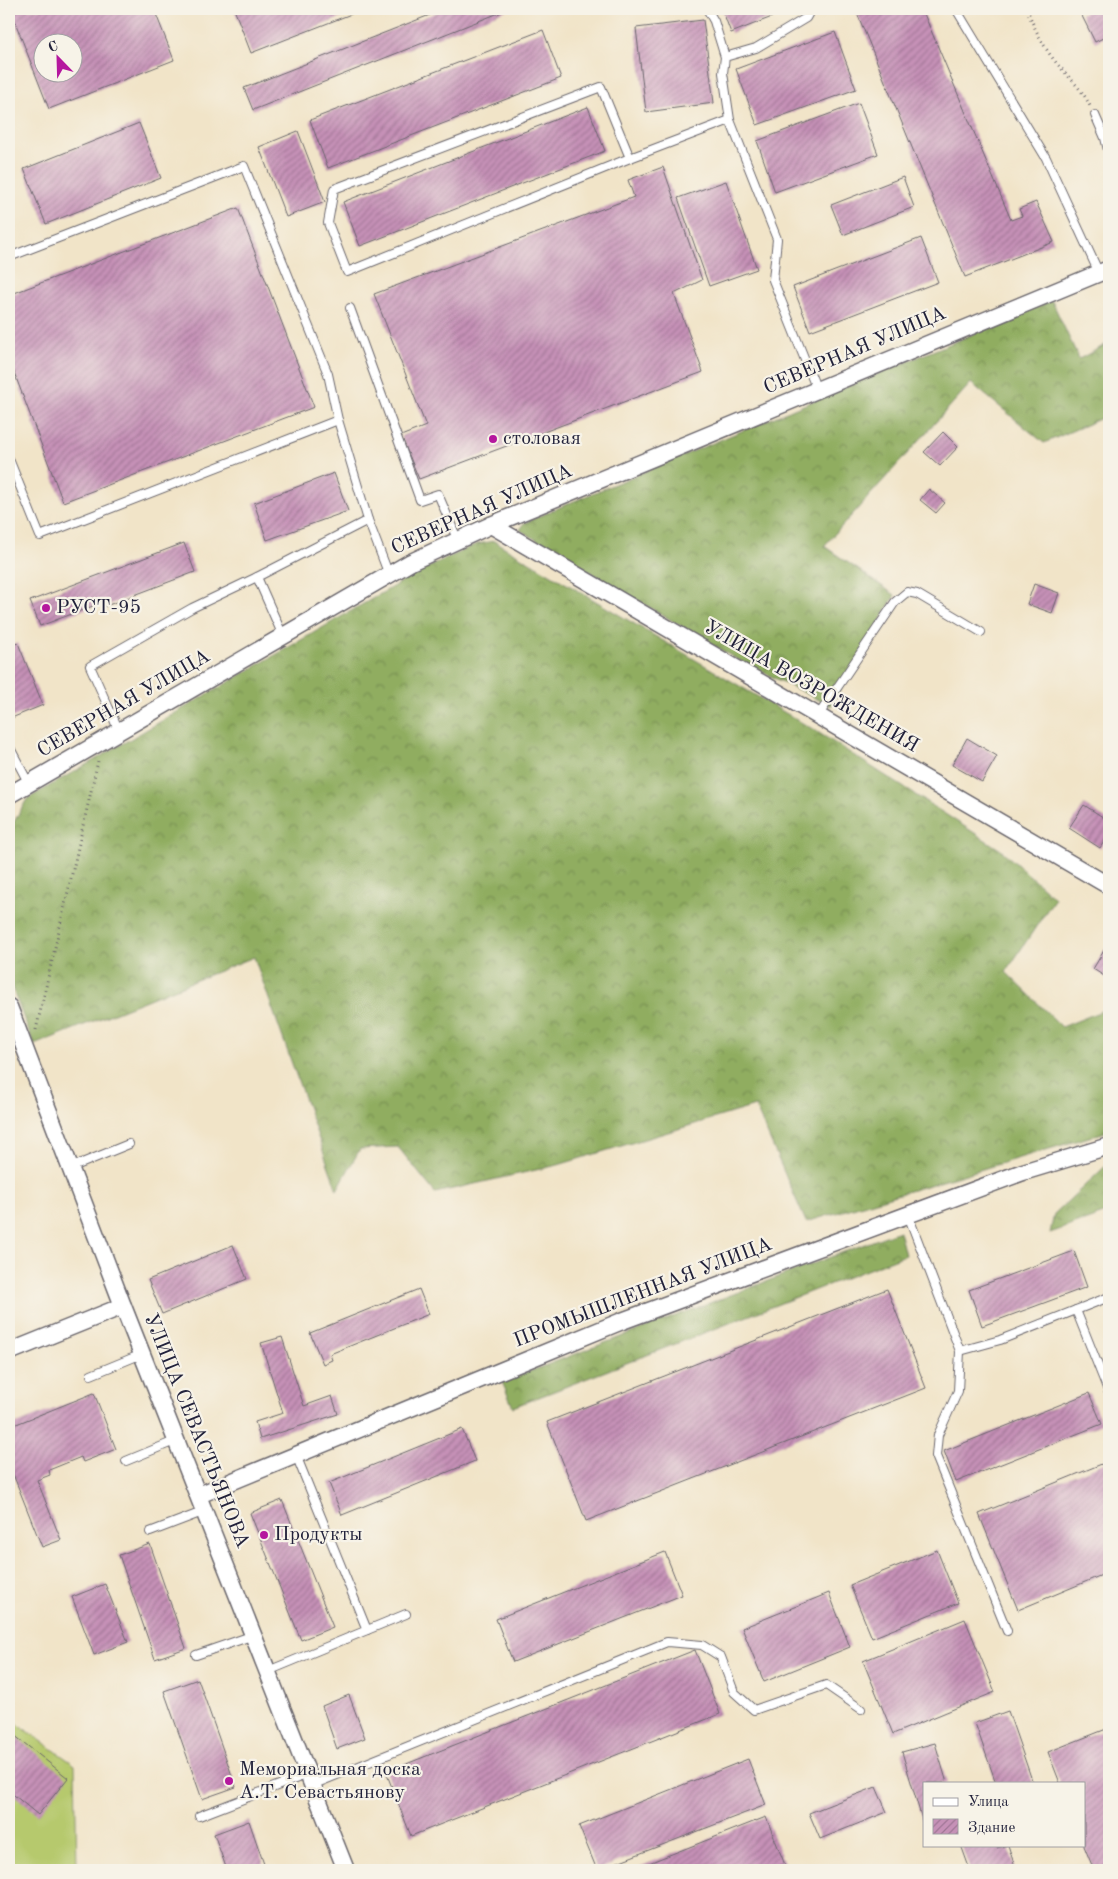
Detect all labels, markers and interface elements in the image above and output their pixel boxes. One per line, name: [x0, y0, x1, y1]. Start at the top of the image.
north arrow: [32, 32, 82, 82]
text: С: [46, 39, 60, 55]
street label: СЕВЕРНАЯ УЛИЦА: [761, 304, 949, 398]
place label: столовая: [503, 429, 581, 449]
marker: столовая: [487, 433, 499, 445]
street label: СЕВЕРНАЯ УЛИЦА: [388, 461, 576, 559]
place label: РУСТ-95: [56, 598, 141, 618]
marker: РУСТ-95: [40, 602, 52, 614]
street label: УЛИЦА ВОЗРОЖДЕНИЯ: [700, 617, 922, 757]
street label: СЕВЕРНАЯ УЛИЦА: [34, 646, 214, 762]
street label: ПРОМЫШЛЕННАЯ УЛИЦА: [511, 1234, 775, 1352]
street label: УЛИЦА СЕВАСТЬЯНОВА: [140, 1311, 252, 1551]
place label: Продукты: [274, 1525, 363, 1545]
marker: Продукты: [258, 1529, 270, 1541]
place label: Мемориальная доска А.Т. Севастьянову: [239, 1760, 421, 1803]
marker: Мемориальная доска А.Т. Севастьянову: [223, 1775, 235, 1787]
legend: [923, 1782, 1086, 1846]
text: Улица: [968, 1795, 1009, 1810]
text: Здание: [968, 1821, 1015, 1836]

